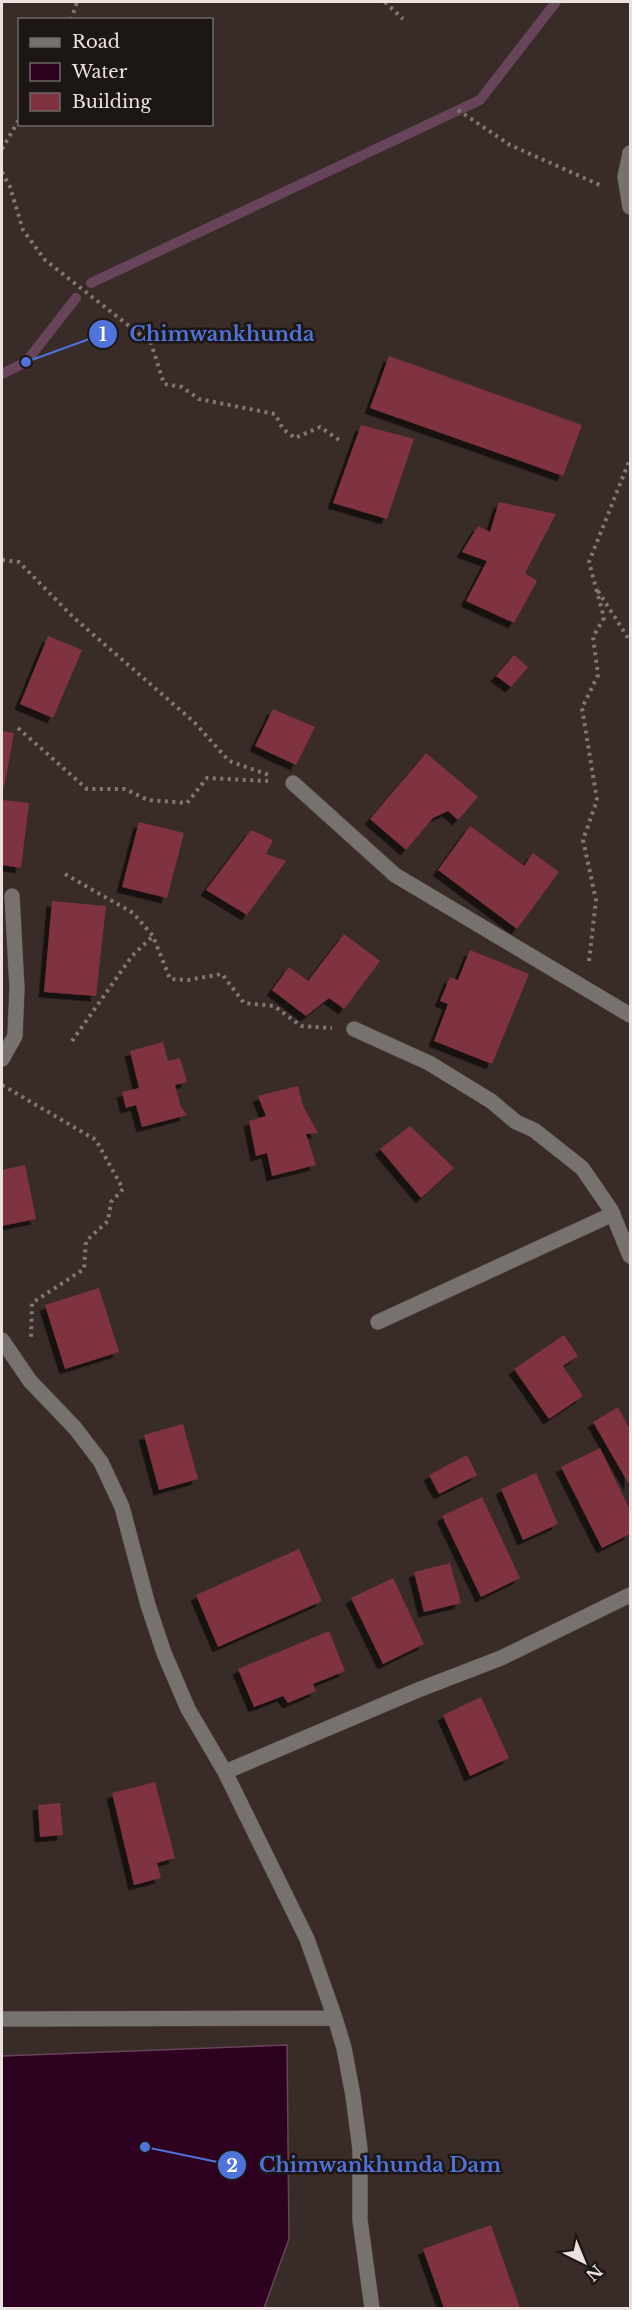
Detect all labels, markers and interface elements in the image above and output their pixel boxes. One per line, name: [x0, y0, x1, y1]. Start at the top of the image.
legend: [18, 18, 213, 126]
text: Road: [72, 31, 120, 53]
text: Water: [71, 61, 128, 83]
text: Building: [72, 91, 151, 113]
callout: Chimwankhunda: [88, 315, 327, 353]
text: Chimwankhunda: [130, 322, 315, 346]
text: 1: [99, 324, 107, 346]
callout: Chimwankhunda Dam: [217, 2146, 513, 2184]
text: Chimwankhunda Dam: [259, 2153, 501, 2177]
text: 2: [226, 2155, 238, 2177]
north arrow: [554, 2232, 614, 2292]
text: N: [582, 2261, 607, 2285]

